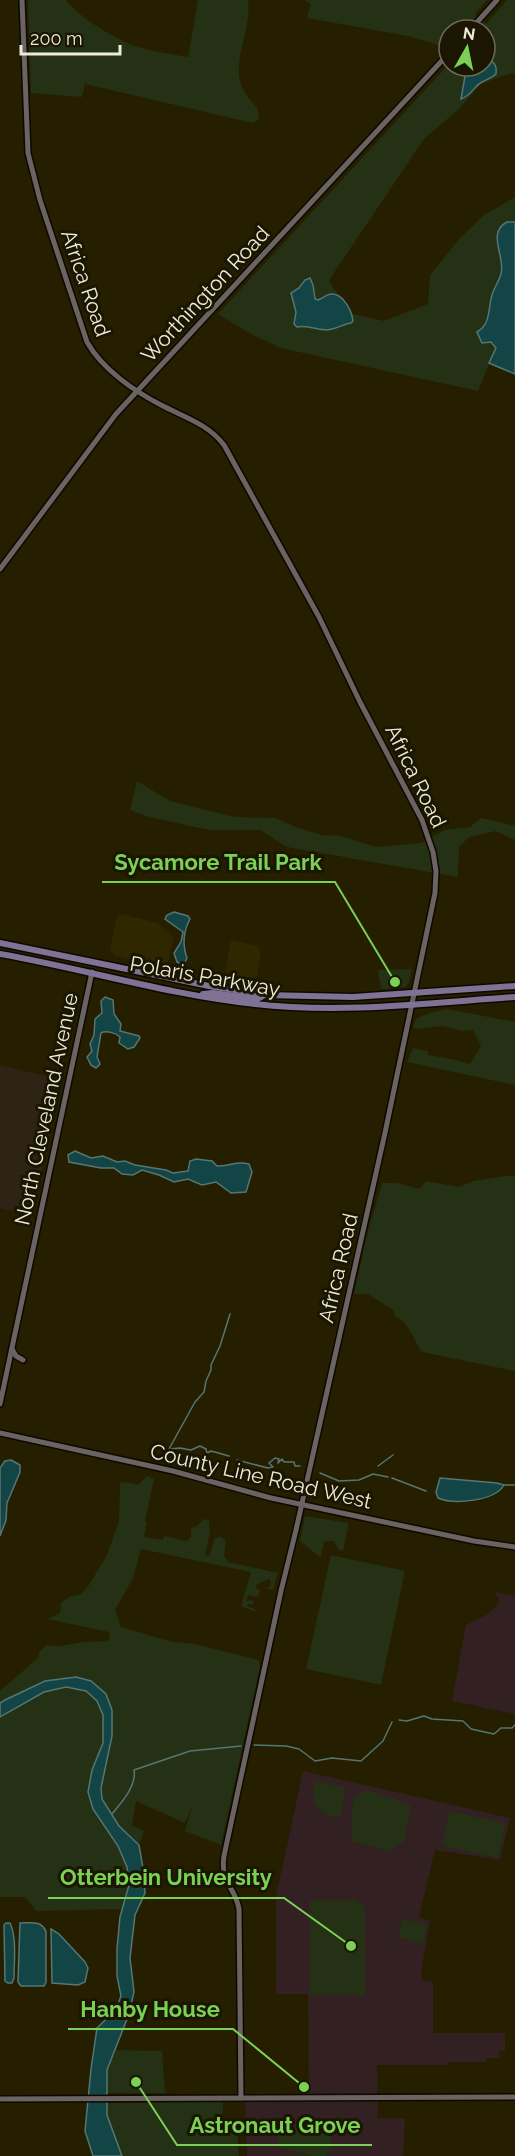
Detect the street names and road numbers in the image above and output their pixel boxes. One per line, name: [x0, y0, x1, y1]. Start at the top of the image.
street label: Worthington Road: [136, 221, 274, 367]
street label: Africa Road: [56, 226, 116, 340]
street label: Africa Road: [380, 720, 452, 832]
street label: Polaris Parkway: [128, 950, 282, 1002]
street label: North Cleveland Avenue: [9, 991, 83, 1227]
street label: Africa Road: [313, 1211, 363, 1325]
street label: County Line Road West: [148, 1438, 374, 1514]

